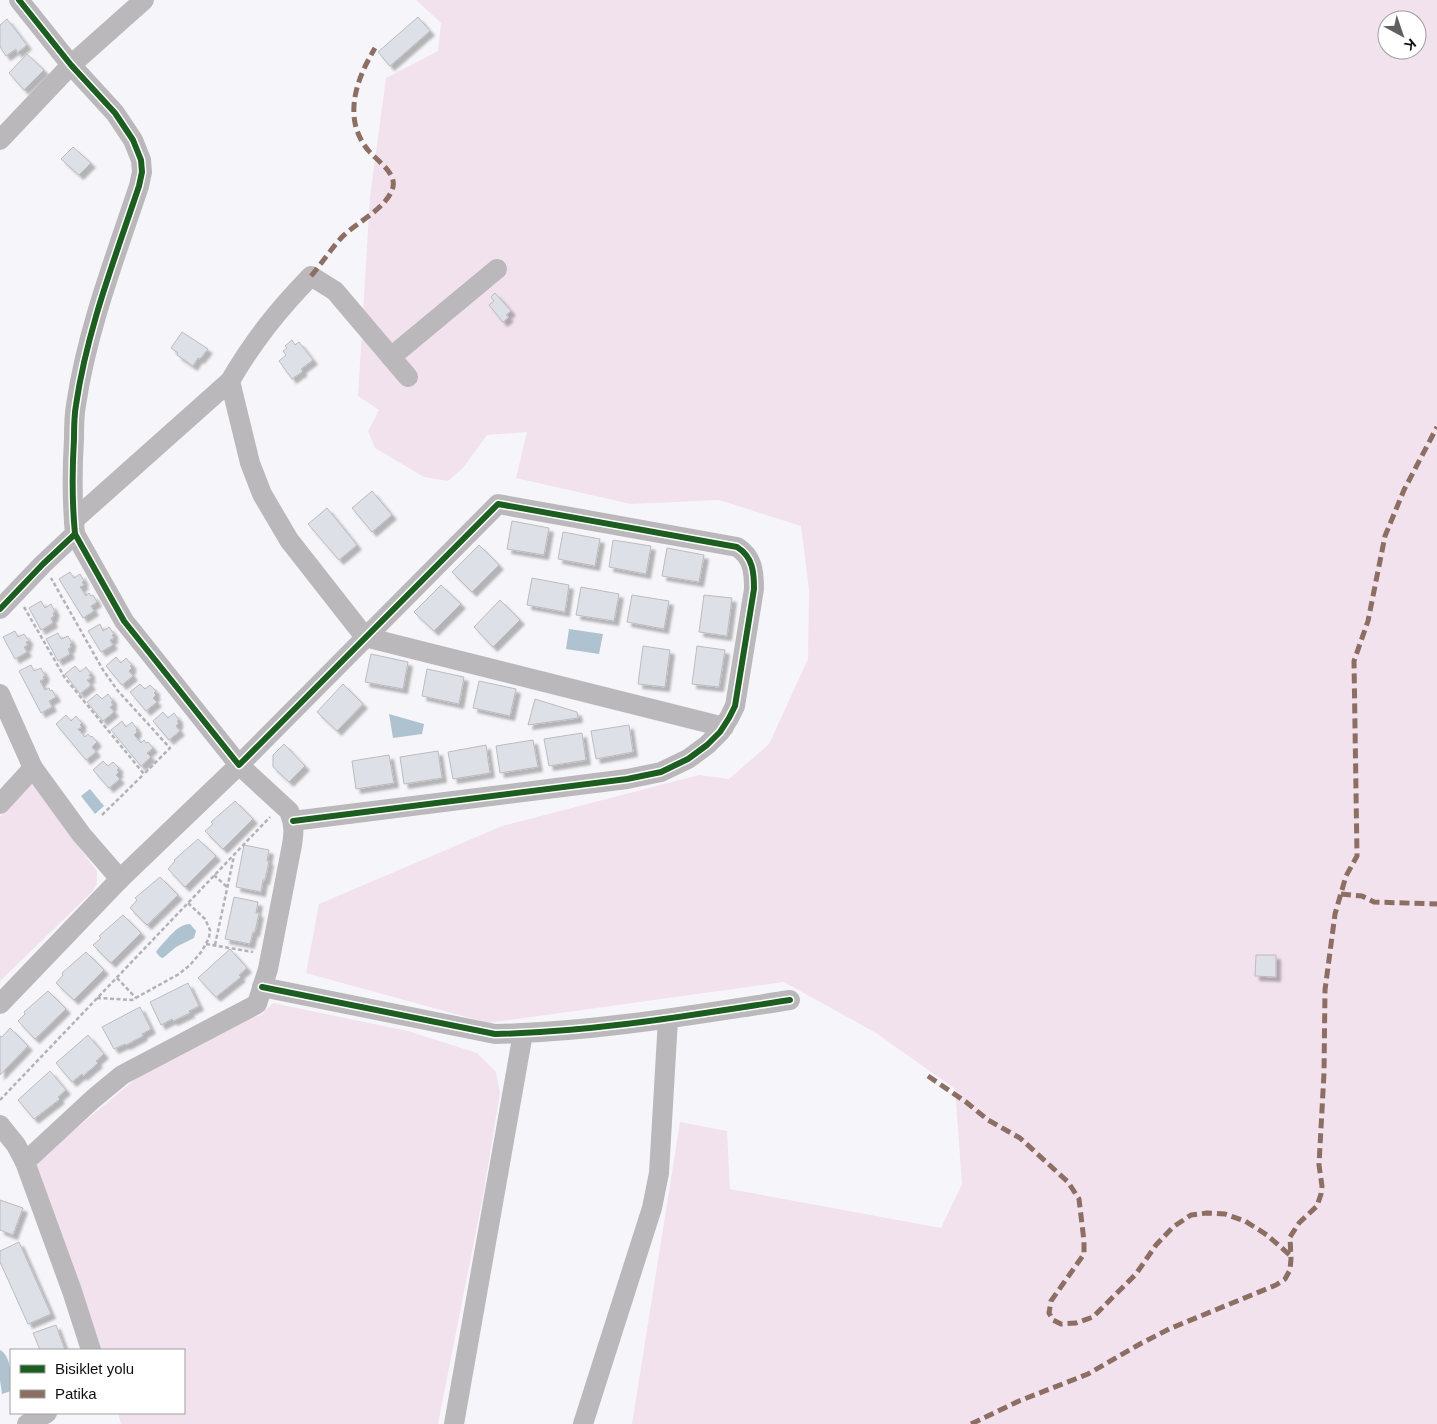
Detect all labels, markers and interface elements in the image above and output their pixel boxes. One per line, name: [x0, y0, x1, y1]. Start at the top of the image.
north arrow: [1377, 10, 1427, 60]
text: K: [1401, 36, 1419, 54]
legend: [10, 1349, 185, 1414]
text: Bisiklet yolu: [55, 1360, 134, 1377]
text: Patika: [55, 1385, 97, 1402]

